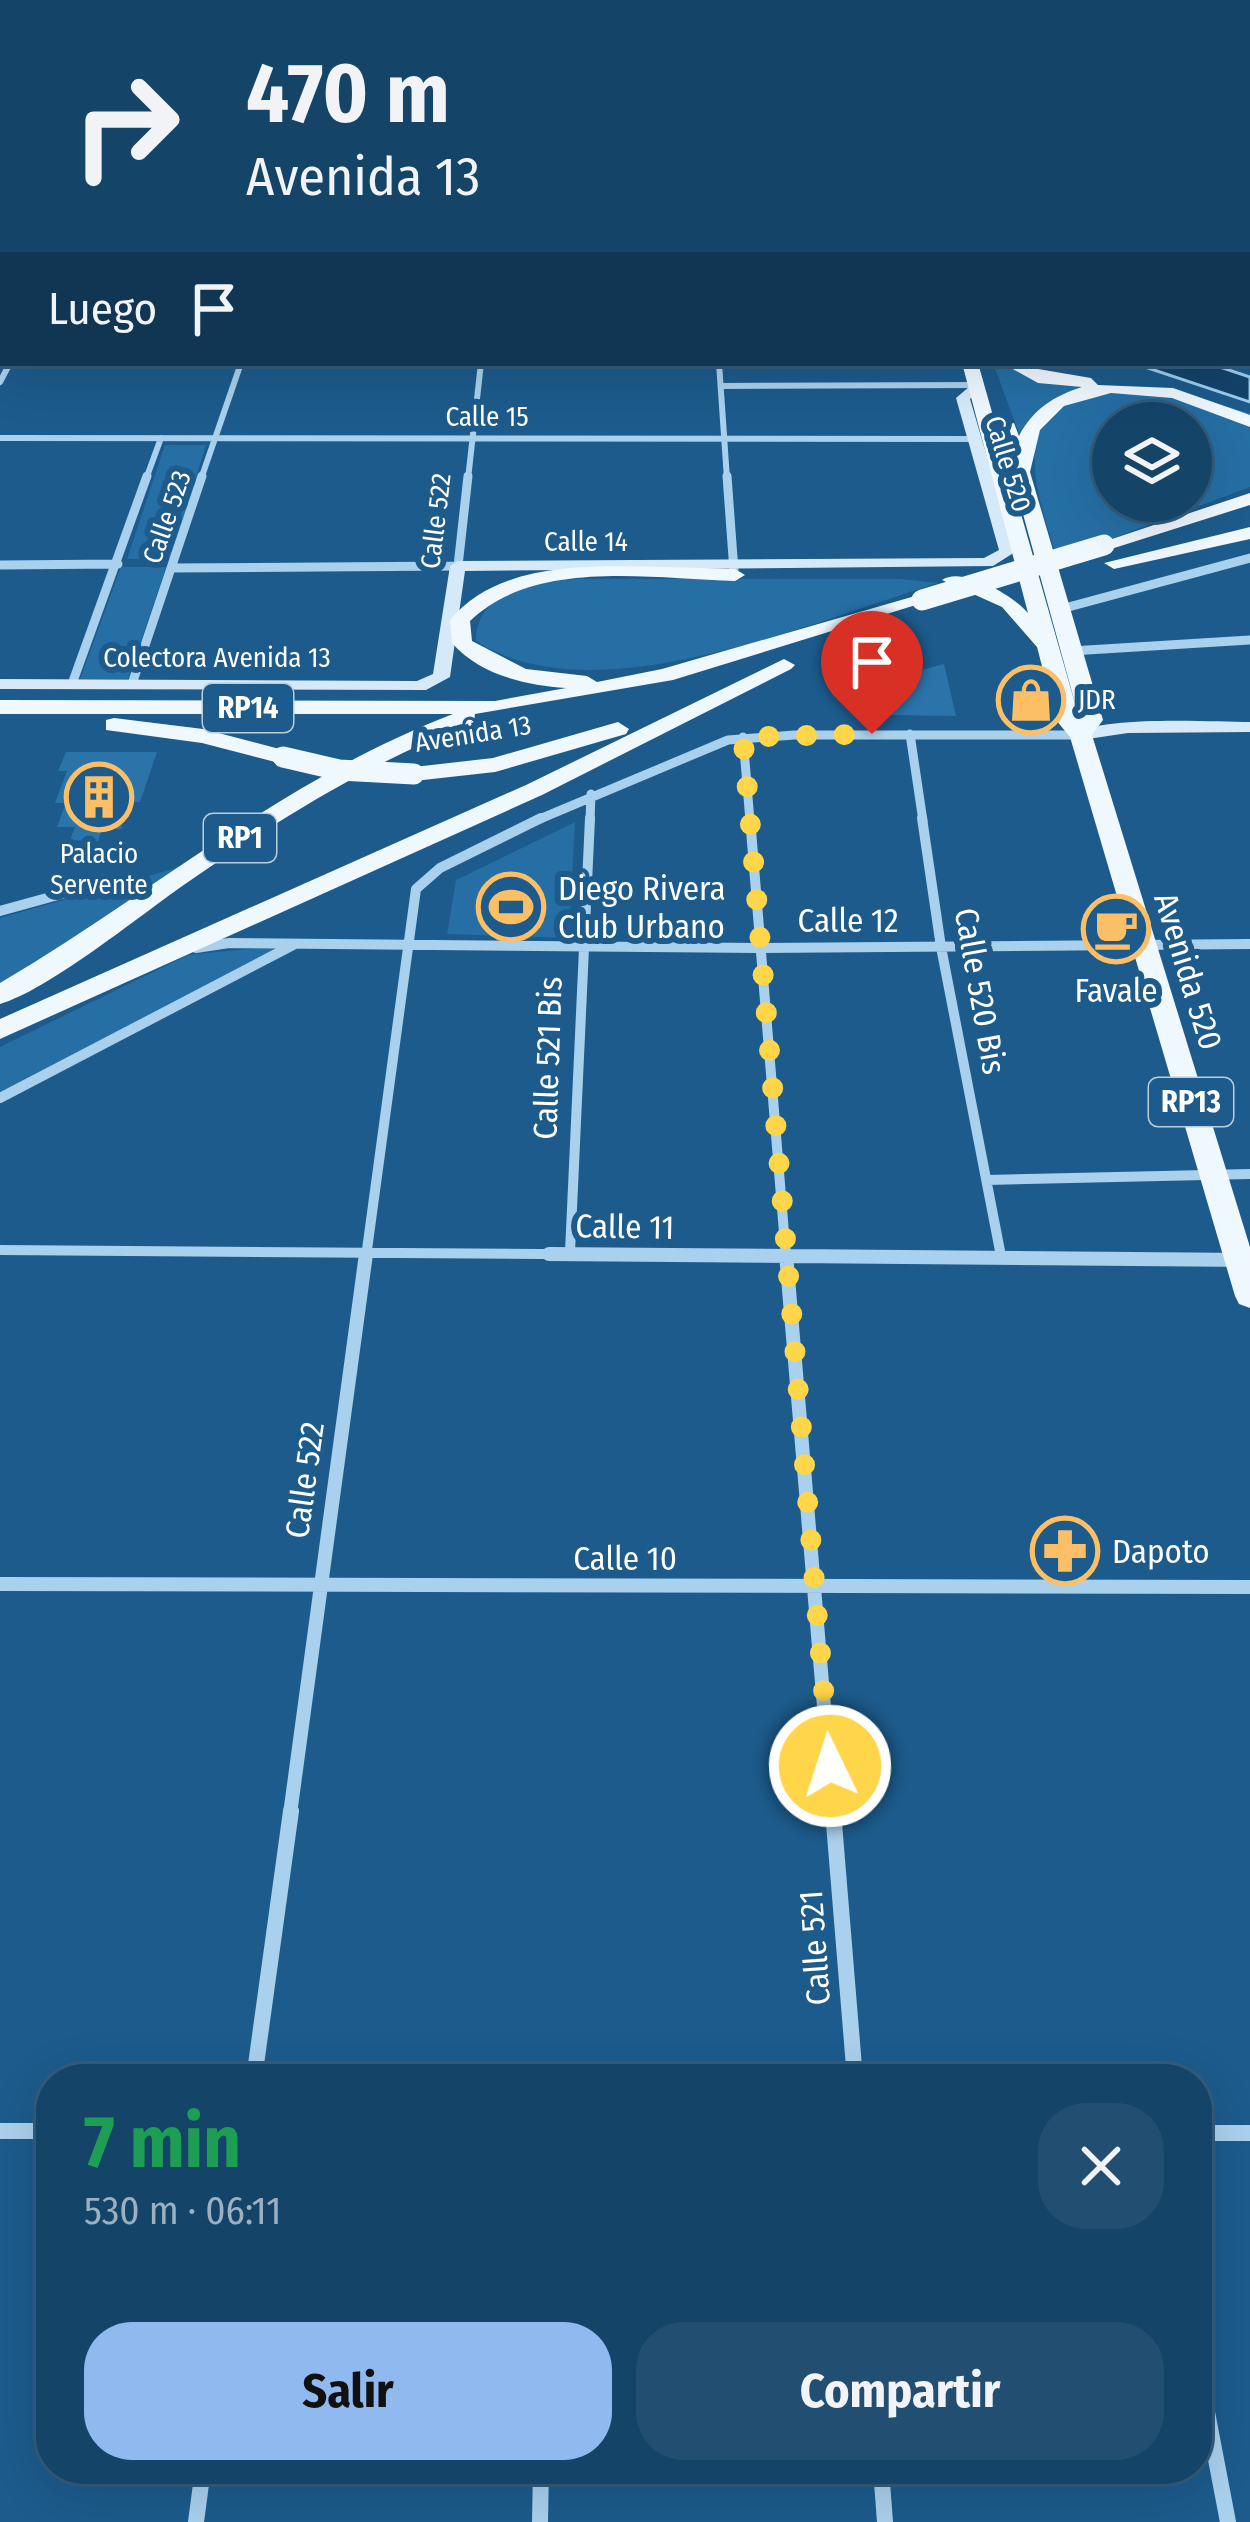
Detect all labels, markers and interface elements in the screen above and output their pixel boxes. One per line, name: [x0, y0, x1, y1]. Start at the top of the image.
text: 470 m: [246, 43, 450, 144]
icon: right: [48, 48, 204, 204]
text: Avenida 13: [246, 145, 480, 209]
icon: arrive: [181, 276, 247, 342]
text: Luego: [48, 282, 157, 336]
street label: Calle 15: [445, 401, 529, 433]
map controls: [1092, 402, 1212, 522]
button: layers: [1092, 402, 1212, 522]
street label: Calle 520: [978, 412, 1038, 516]
street label: Calle 523: [136, 466, 198, 568]
street label: Calle 522: [414, 471, 458, 571]
street label: Calle 14: [544, 526, 628, 558]
pin: [821, 611, 923, 734]
icon: arrive: [839, 629, 905, 695]
street label: Colectora Avenida 13: [103, 642, 331, 674]
shop icon: JDR: [996, 665, 1066, 735]
road number: RP14: [203, 684, 293, 732]
place label: JDR: [1078, 684, 1116, 716]
street label: Avenida 13: [413, 709, 533, 759]
building icon: Palacio Servente: [64, 762, 134, 832]
road number: RP1: [204, 814, 276, 862]
place label: Palacio Servente: [50, 838, 148, 901]
place label: Diego Rivera Club Urbano: [558, 869, 726, 947]
sports icon: Diego Rivera Club Urbano: [476, 872, 546, 942]
street label: Avenida 520: [1145, 888, 1231, 1055]
cafe icon: Favale: [1081, 894, 1151, 964]
street label: Calle 12: [797, 901, 899, 941]
street label: Calle 520 Bis: [946, 905, 1014, 1078]
place label: Favale: [1074, 971, 1158, 1011]
street label: Calle 521 Bis: [525, 976, 571, 1140]
road number: RP13: [1149, 1078, 1233, 1126]
street label: Calle 11: [575, 1206, 675, 1248]
street label: Calle 522: [277, 1419, 333, 1541]
pharmacy icon: Dapoto: [1030, 1516, 1100, 1586]
place label: Dapoto: [1112, 1532, 1210, 1572]
street label: Calle 10: [573, 1539, 677, 1579]
position arrow: [767, 1703, 893, 1829]
street label: Calle 521: [791, 1889, 839, 2007]
text: 7 min: [84, 2100, 241, 2186]
button: close: [1038, 2103, 1164, 2229]
text: 530 m · 06:11: [84, 2188, 282, 2234]
button: Salir: [84, 2322, 612, 2460]
button: Compartir: [636, 2322, 1164, 2460]

